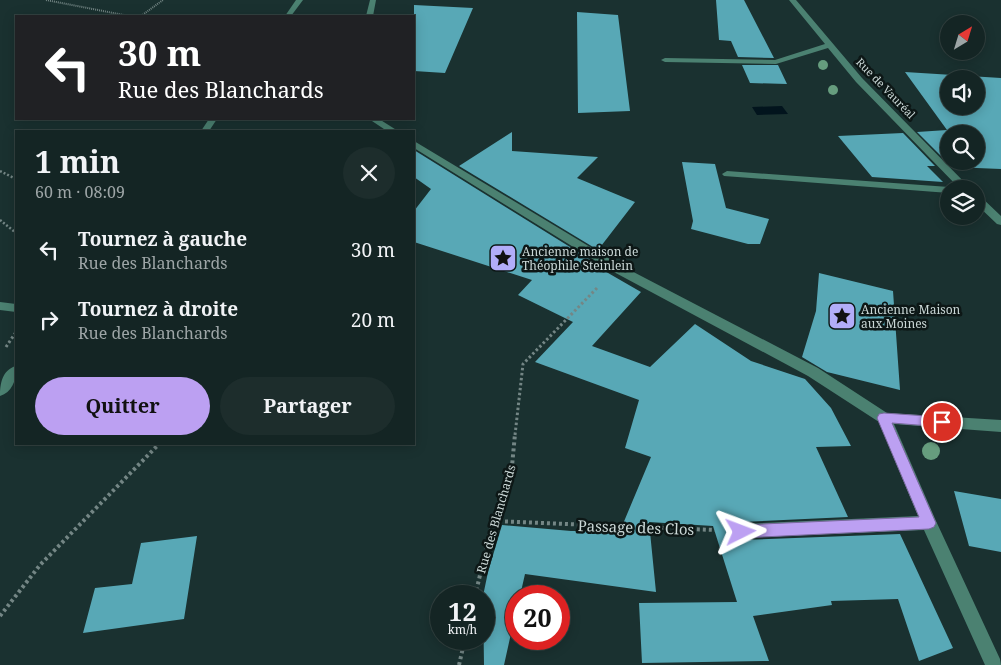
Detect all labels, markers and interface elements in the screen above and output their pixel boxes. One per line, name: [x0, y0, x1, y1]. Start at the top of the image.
north arrow: [940, 15, 985, 60]
map controls: [940, 15, 985, 225]
text: 30 m: [118, 29, 201, 76]
icon: left: [35, 35, 100, 100]
street label: Rue de Vauréal: [853, 54, 919, 122]
button: sound: [940, 70, 985, 115]
text: Rue des Blanchards: [118, 74, 324, 104]
button: search: [940, 125, 985, 170]
text: 1 min: [35, 141, 120, 182]
button: close: [343, 147, 395, 199]
button: layers: [940, 180, 985, 225]
text: 60 m · 08:09: [35, 181, 125, 203]
text: Tournez à gauche: [78, 226, 247, 252]
icon: left: [35, 236, 63, 264]
text: 30 m: [351, 237, 395, 263]
place icon: Ancienne maison de Théophile Steinlein: [488, 243, 518, 273]
place label: Ancienne maison de Théophile Steinlein: [522, 243, 638, 274]
text: Rue des Blanchards: [78, 252, 228, 274]
text: Tournez à droite: [78, 296, 238, 322]
place icon: Ancienne Maison aux Moines: [827, 301, 857, 331]
place label: Ancienne Maison aux Moines: [861, 301, 961, 332]
icon: right: [35, 306, 63, 334]
text: 20 m: [351, 307, 395, 333]
text: Rue des Blanchards: [78, 322, 228, 344]
button: Quitter: [35, 377, 210, 435]
button: Partager: [220, 377, 395, 435]
pin: [921, 401, 963, 443]
icon: arrive: [928, 408, 956, 436]
street label: Rue des Blanchards: [472, 463, 520, 575]
position arrow: [714, 505, 766, 557]
street label: Passage des Clos: [577, 515, 695, 539]
speed limit sign: 20: [505, 585, 570, 650]
text: 12: [448, 594, 477, 628]
text: km/h: [448, 621, 477, 638]

